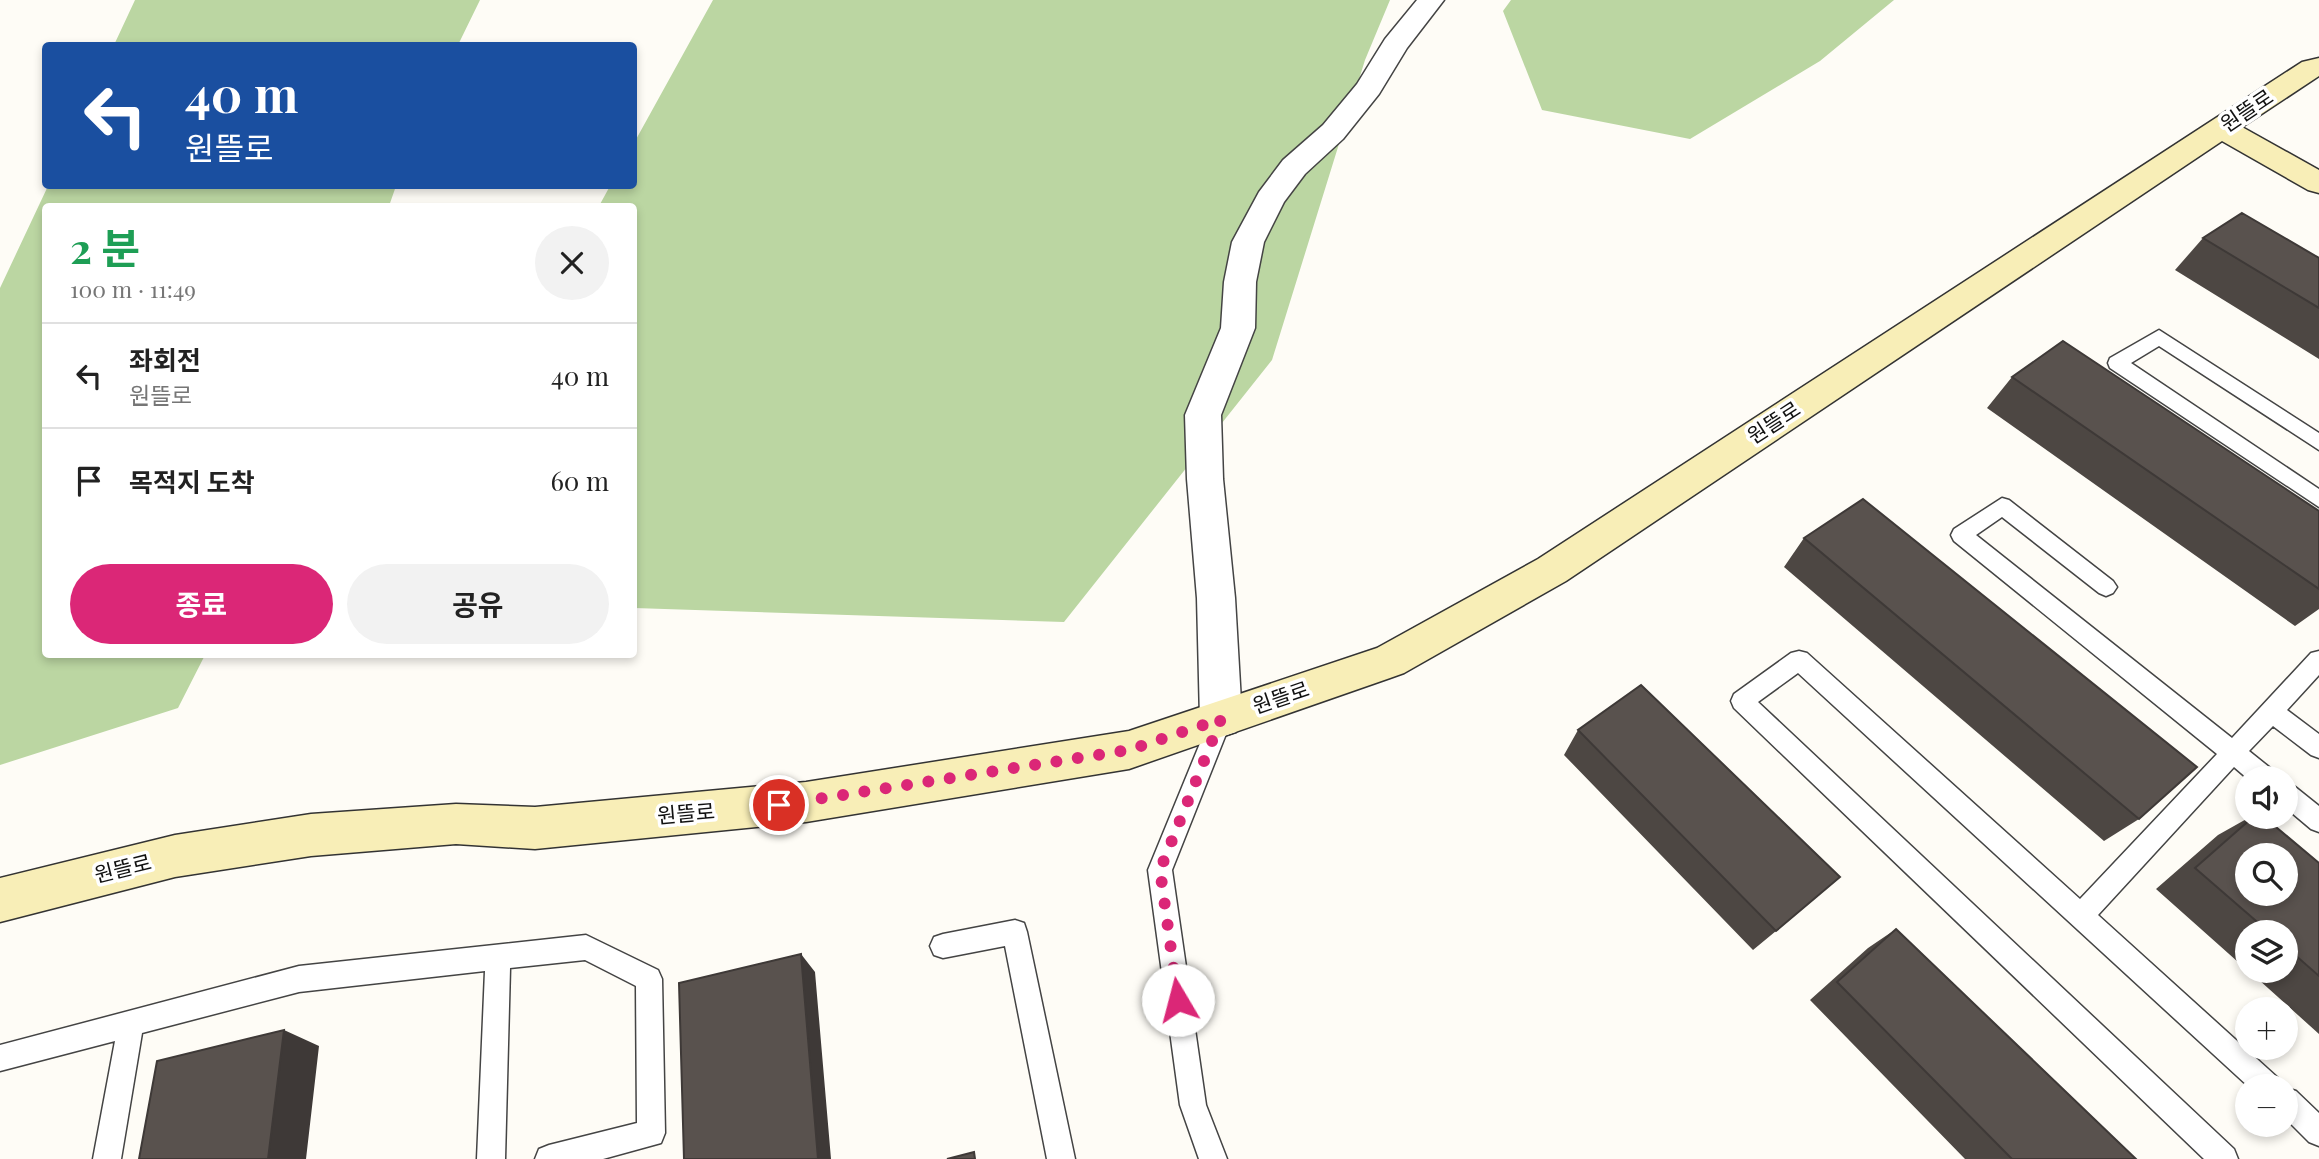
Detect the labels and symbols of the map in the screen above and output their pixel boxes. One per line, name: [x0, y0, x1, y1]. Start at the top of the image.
street label: 원뜰로: [2214, 82, 2278, 137]
street label: 원뜰로: [1741, 394, 1805, 449]
street label: 원뜰로: [1248, 673, 1312, 719]
pin: [749, 775, 809, 835]
street label: 원뜰로: [656, 796, 716, 828]
street label: 원뜰로: [91, 846, 154, 888]
position arrow: [1141, 963, 1215, 1037]

